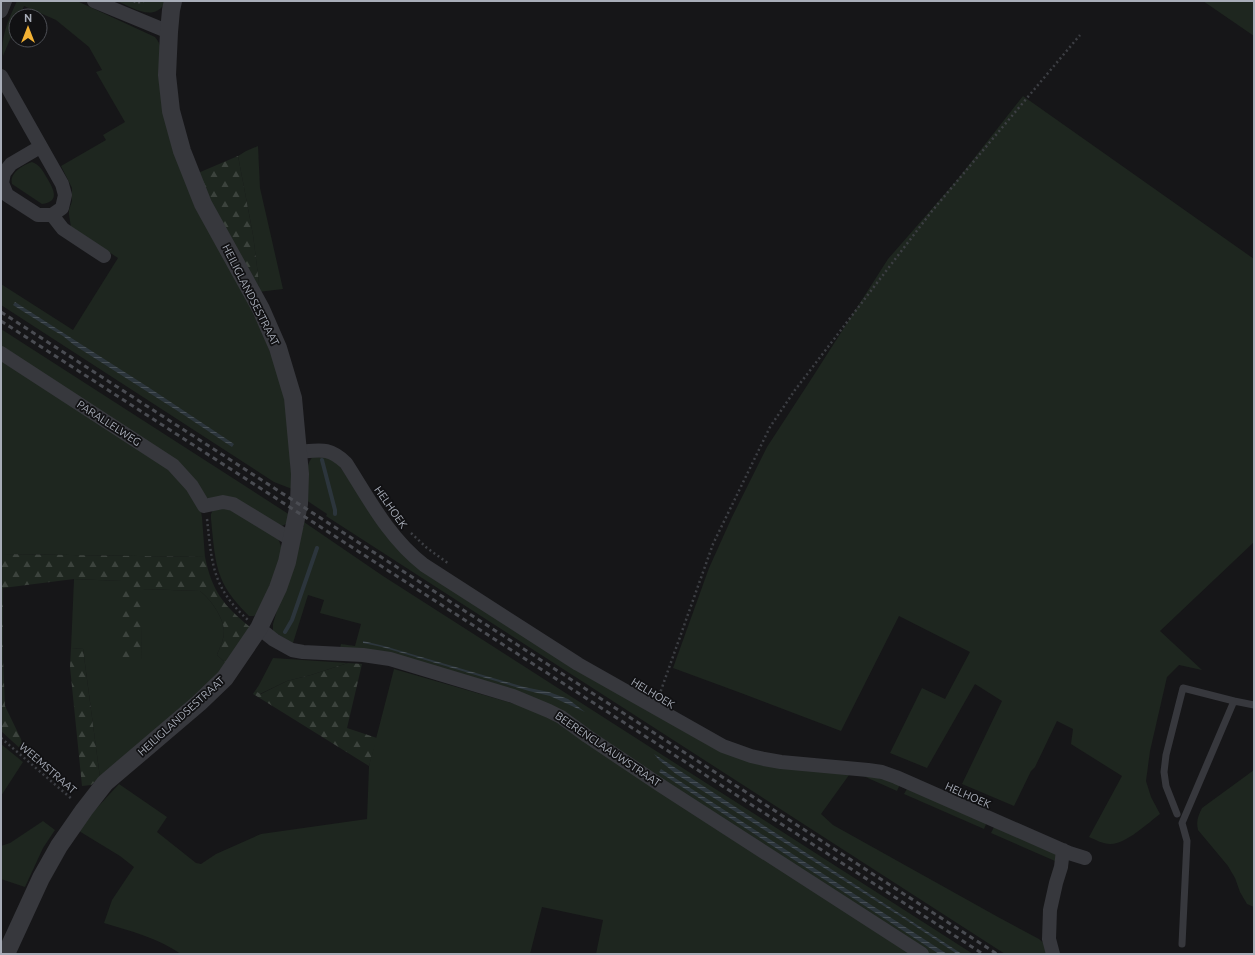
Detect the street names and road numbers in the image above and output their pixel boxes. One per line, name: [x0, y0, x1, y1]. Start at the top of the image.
street label: HEILIGLANDSESTRAAT: [220, 242, 282, 348]
street label: PARALLELWEG: [75, 398, 143, 448]
street label: HELHOEK: [372, 484, 410, 531]
street label: HEILIGLANDSESTRAAT: [135, 674, 227, 758]
street label: HELHOEK: [629, 675, 677, 711]
street label: BEERENCLAAUWSTRAAT: [553, 709, 663, 789]
street label: WEEMSTRAAT: [17, 740, 79, 796]
street label: HELHOEK: [943, 780, 993, 810]

